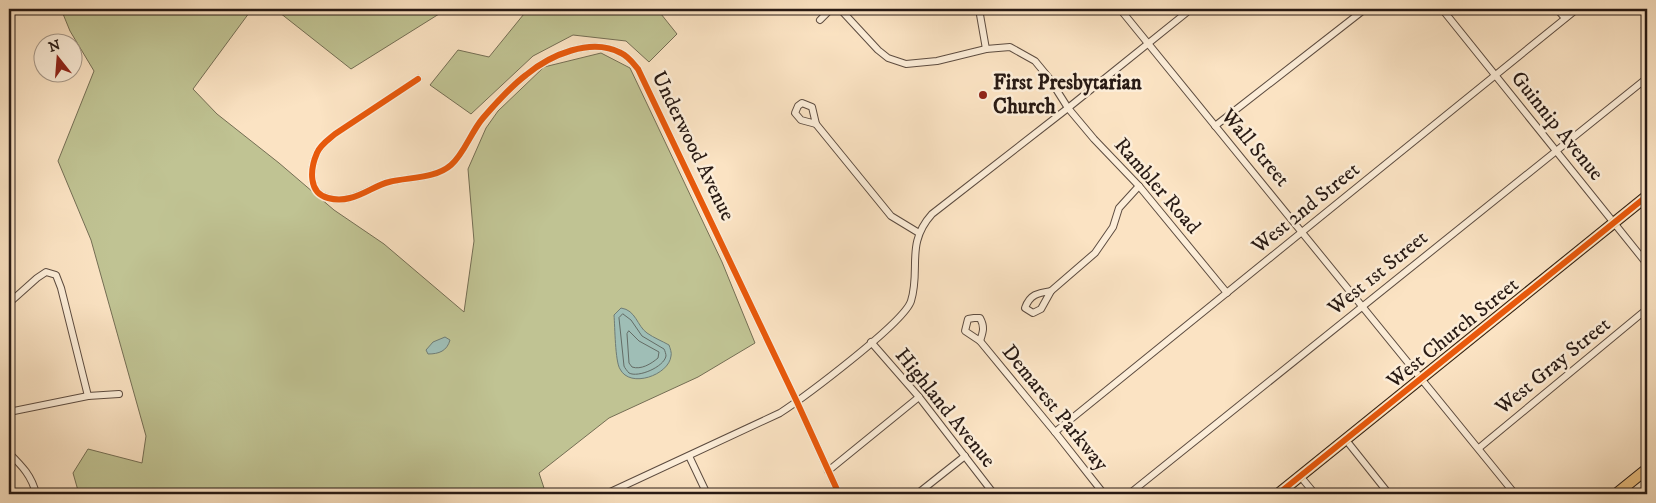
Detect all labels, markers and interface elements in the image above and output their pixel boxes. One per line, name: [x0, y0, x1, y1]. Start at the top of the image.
north arrow: [32, 32, 82, 82]
text: N: [46, 36, 63, 57]
street label: Guinnip Avenue: [1505, 66, 1609, 186]
street label: Underwood Avenue: [646, 67, 741, 225]
place label: First Presbytarian Church: [993, 70, 1143, 120]
marker: First Presbytarian Church: [977, 89, 989, 101]
street label: Wall Street: [1214, 103, 1295, 192]
street label: Rambler Road: [1108, 133, 1206, 240]
street label: West 2nd Street: [1246, 156, 1365, 260]
street label: West 1st Street: [1322, 225, 1433, 322]
street label: West Church Street: [1381, 272, 1524, 395]
street label: West Gray Street: [1489, 311, 1616, 421]
street label: Demarest Parkway: [996, 340, 1115, 477]
street label: Highland Avenue: [889, 343, 1001, 473]

